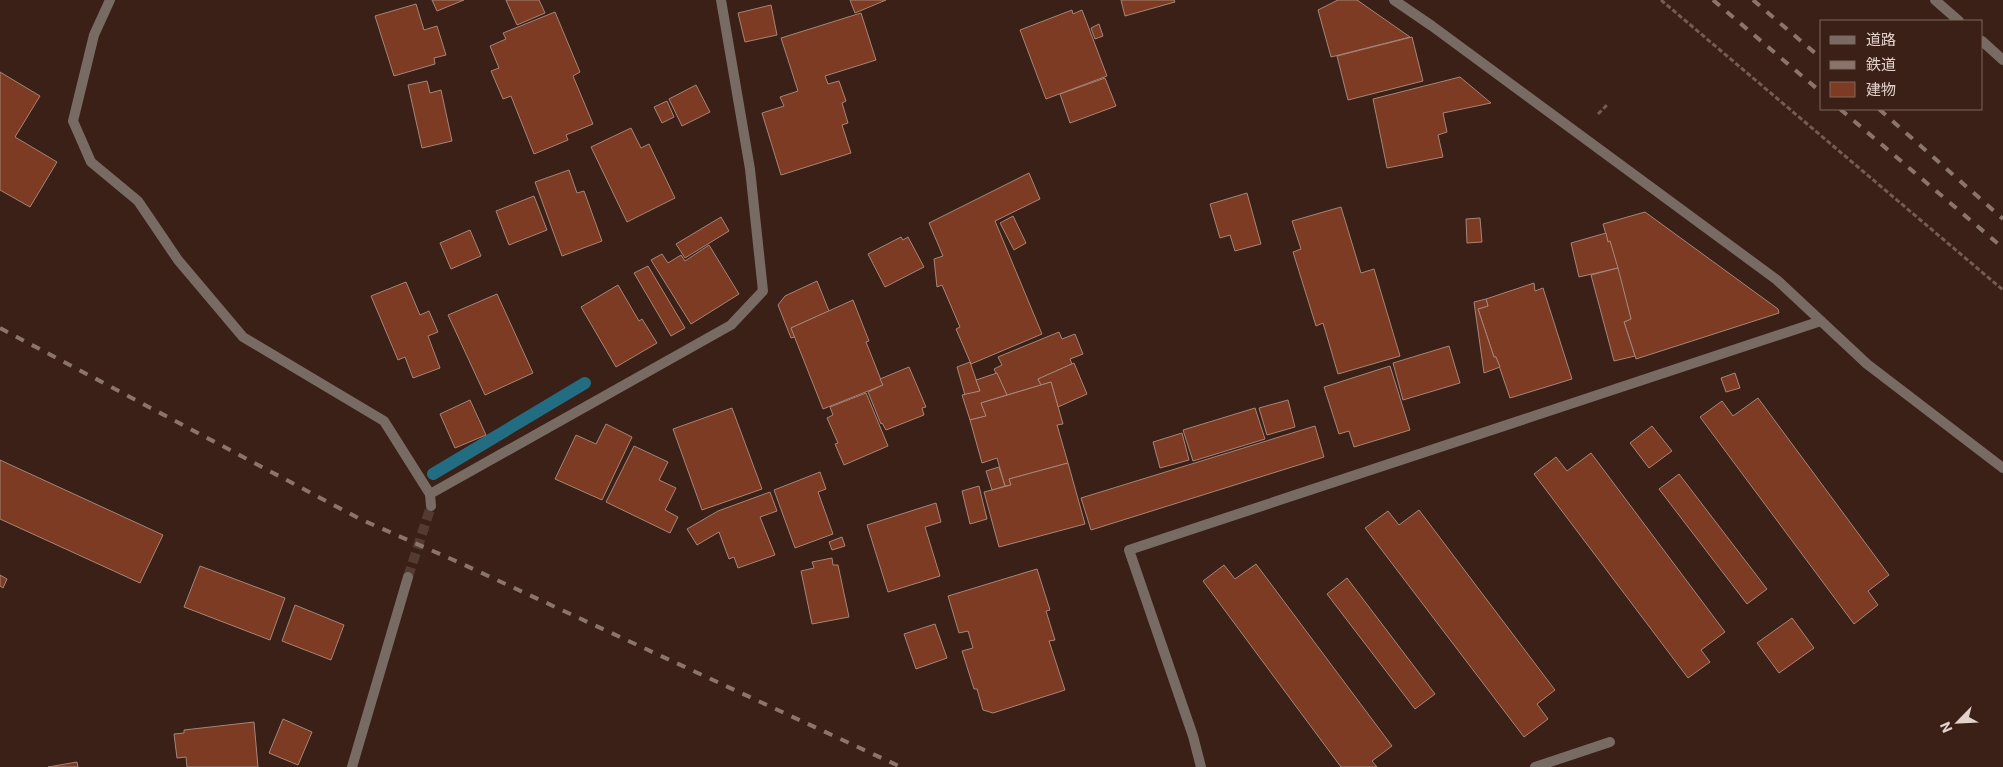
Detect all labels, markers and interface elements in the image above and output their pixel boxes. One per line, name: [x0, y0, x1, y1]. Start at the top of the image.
legend: [1820, 20, 1983, 110]
text: 道路: [1866, 31, 1896, 49]
text: 鉄道: [1866, 56, 1896, 74]
text: 建物: [1866, 81, 1896, 99]
north arrow: [1933, 697, 1983, 747]
text: N: [1937, 720, 1955, 735]

